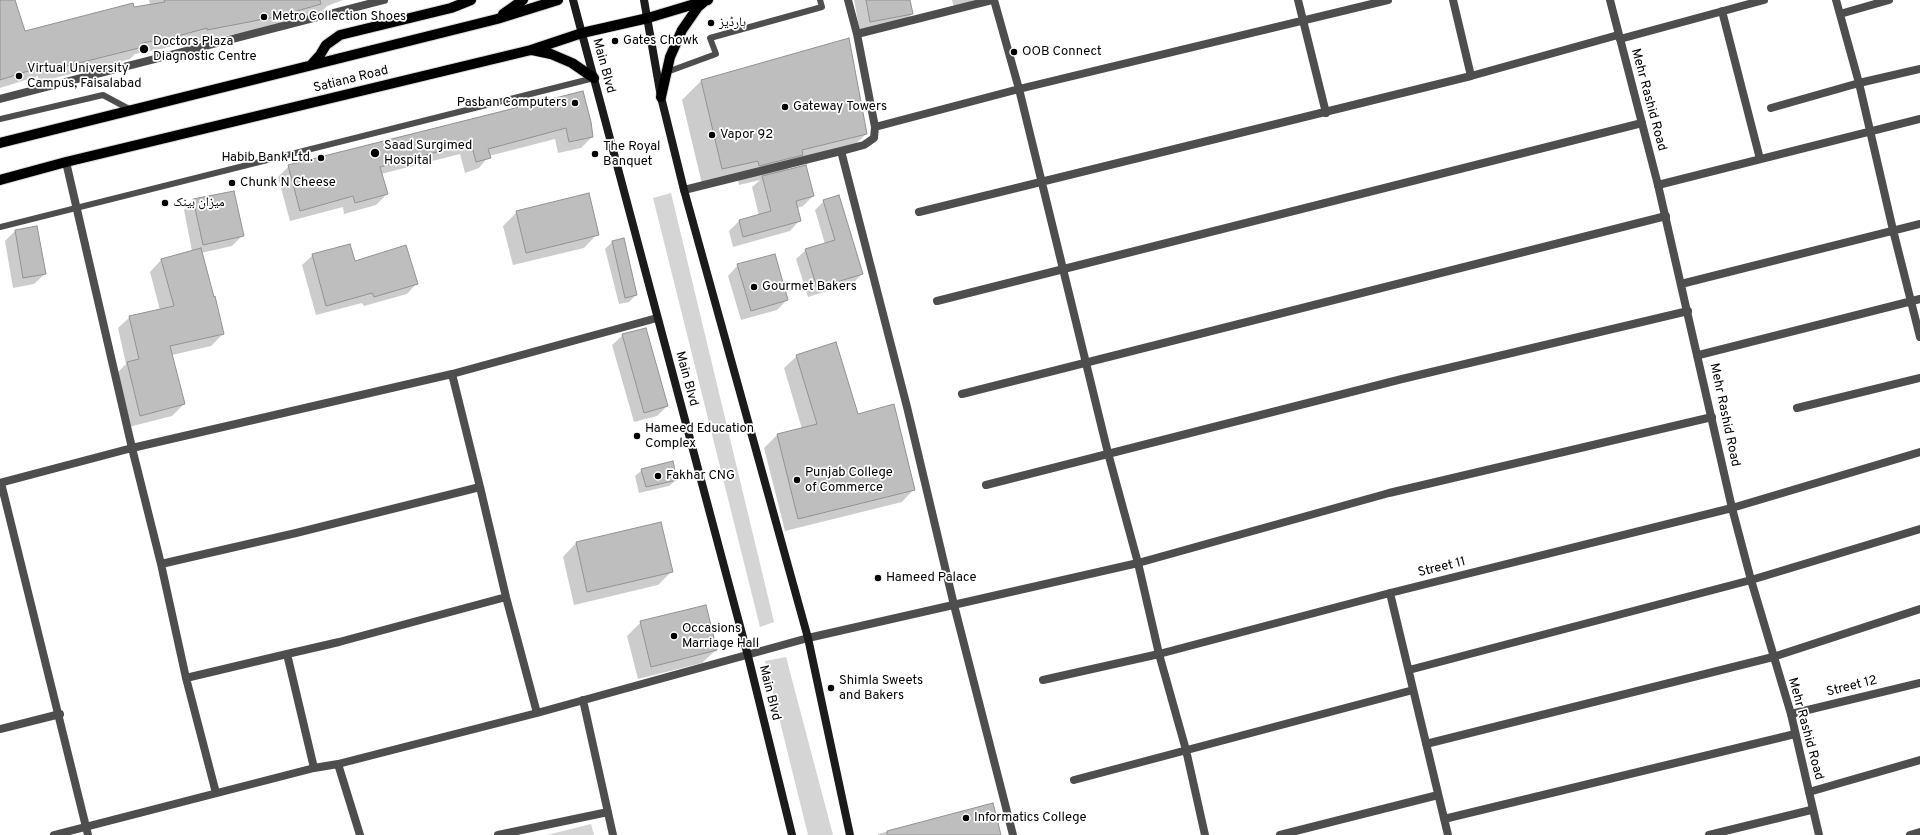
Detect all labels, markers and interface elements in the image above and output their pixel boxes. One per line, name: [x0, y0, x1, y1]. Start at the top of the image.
place label: Metro Collection Shoes: [272, 9, 406, 25]
marker: Metro Collection Shoes: [259, 12, 269, 22]
place label: ہارڈیز: [719, 15, 746, 31]
marker: ہارڈیز: [706, 18, 716, 28]
place label: Gates Chowk: [623, 33, 699, 49]
place label: Doctors Plaza Diagnostic Centre: [153, 34, 257, 65]
marker: Gates Chowk: [610, 36, 620, 46]
street label: Main Blvd: [588, 37, 618, 95]
marker: Doctors Plaza Diagnostic Centre: [138, 43, 150, 55]
place label: OOB Connect: [1022, 44, 1102, 60]
marker: OOB Connect: [1009, 47, 1019, 57]
street label: Mehr Rashid Road: [1627, 47, 1669, 153]
place label: Virtual University Campus, Faisalabad: [27, 61, 142, 92]
street label: Satiana Road: [312, 63, 390, 97]
marker: Virtual University Campus, Faisalabad: [14, 71, 24, 81]
place label: Pasban Computers: [457, 95, 567, 111]
marker: Pasban Computers: [570, 98, 580, 108]
place label: Gateway Towers: [793, 99, 887, 115]
marker: Gateway Towers: [780, 102, 790, 112]
place label: Vapor 92: [720, 127, 773, 143]
marker: Vapor 92: [707, 130, 717, 140]
place label: Saad Surgimed Hospital: [384, 138, 472, 169]
place label: The Royal Banquet: [603, 139, 661, 170]
marker: Saad Surgimed Hospital: [369, 147, 381, 159]
marker: The Royal Banquet: [590, 149, 600, 159]
place label: Habib Bank Ltd.: [221, 150, 313, 166]
marker: Habib Bank Ltd.: [316, 153, 326, 163]
place label: Chunk N Cheese: [240, 175, 336, 191]
marker: Chunk N Cheese: [227, 178, 237, 188]
place label: میزان بینک: [173, 195, 225, 211]
marker: میزان بینک: [160, 198, 170, 208]
place label: Gourmet Bakers: [762, 279, 857, 295]
marker: Gourmet Bakers: [749, 282, 759, 292]
street label: Main Blvd: [671, 350, 701, 408]
street label: Mehr Rashid Road: [1705, 362, 1743, 468]
place label: Hameed Education Complex: [645, 421, 754, 452]
marker: Hameed Education Complex: [632, 431, 642, 441]
place label: Punjab College of Commerce: [805, 465, 893, 496]
place label: Fakhar CNG: [666, 468, 735, 484]
marker: Fakhar CNG: [653, 471, 663, 481]
marker: Punjab College of Commerce: [792, 475, 802, 485]
street label: Street 11: [1417, 555, 1467, 581]
place label: Hameed Palace: [886, 570, 977, 586]
marker: Hameed Palace: [873, 573, 883, 583]
place label: Occasions Marriage Hall: [682, 621, 759, 652]
marker: Occasions Marriage Hall: [669, 631, 679, 641]
street label: Main Blvd: [755, 664, 783, 722]
place label: Shimla Sweets and Bakers: [839, 673, 923, 704]
street label: Street 12: [1825, 673, 1879, 701]
street label: Mehr Rashid Road: [1784, 676, 1826, 782]
marker: Shimla Sweets and Bakers: [826, 683, 836, 693]
place label: Informatics College: [974, 810, 1086, 826]
marker: Informatics College: [961, 813, 971, 823]

